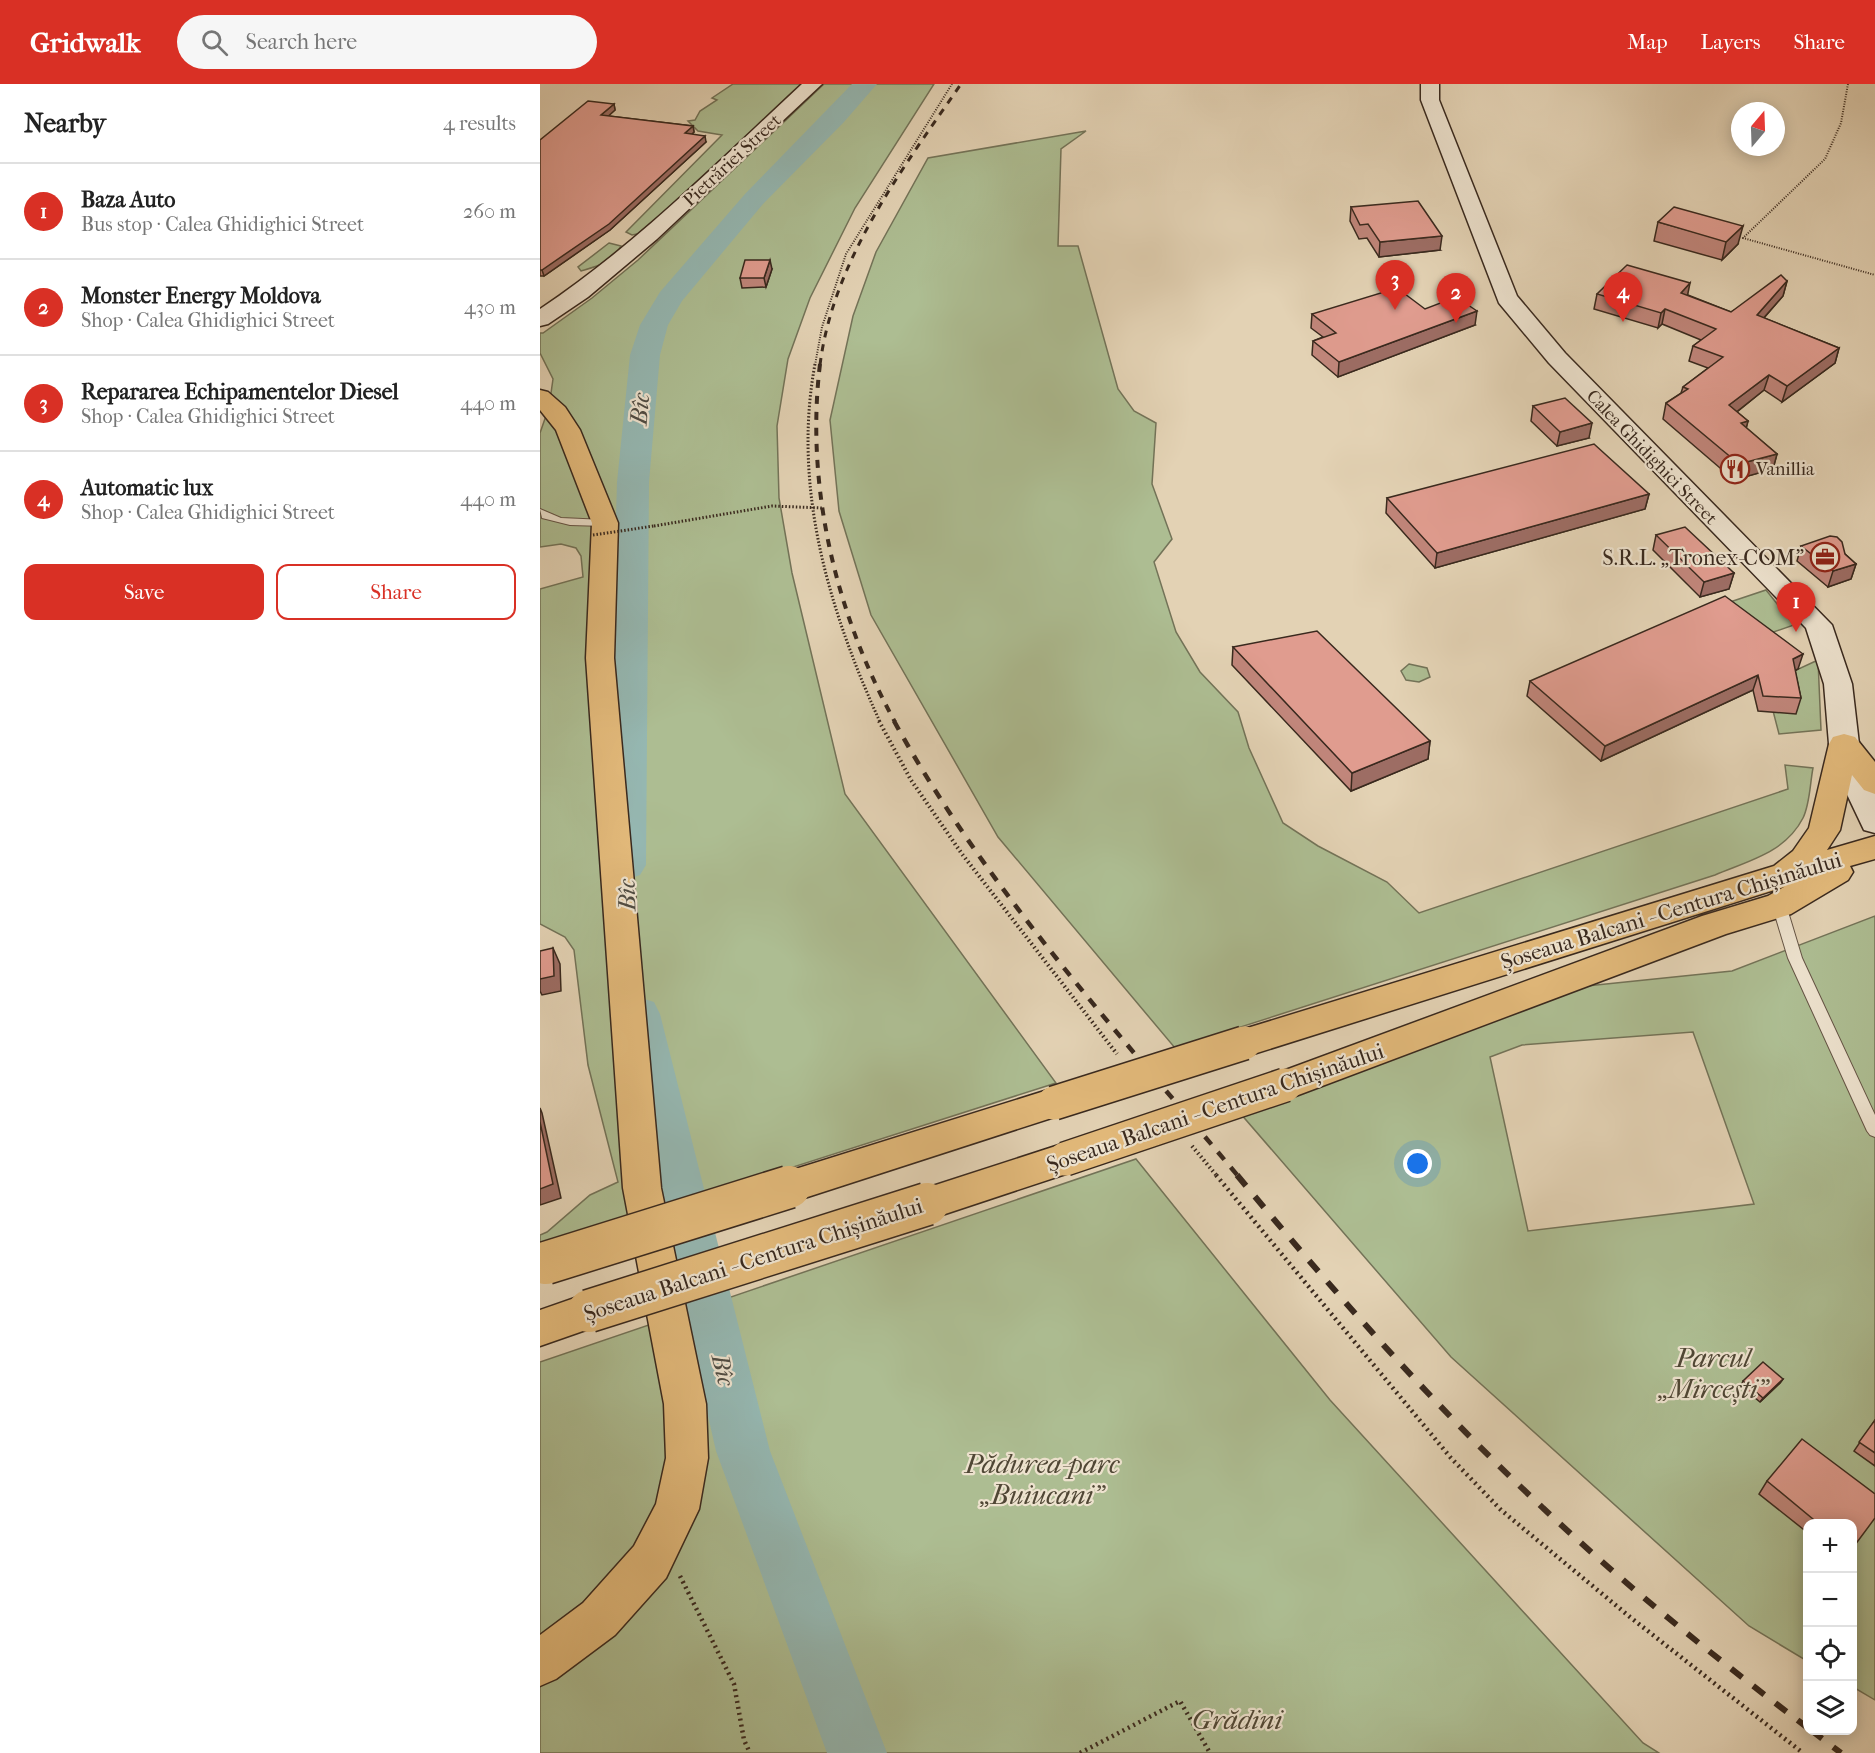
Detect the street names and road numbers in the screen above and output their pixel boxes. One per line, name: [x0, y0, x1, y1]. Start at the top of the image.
street label: Pietrăriei Street: [679, 109, 786, 211]
street label: Calea Ghidighici Street: [1582, 386, 1722, 529]
street label: Șoseaua Balcani - Centura Chișinăului: [1498, 846, 1845, 975]
street label: Șoseaua Balcani - Centura Chișinăului: [1043, 1038, 1388, 1178]
street label: Șoseaua Balcani - Centura Chișinăului: [580, 1193, 927, 1327]

